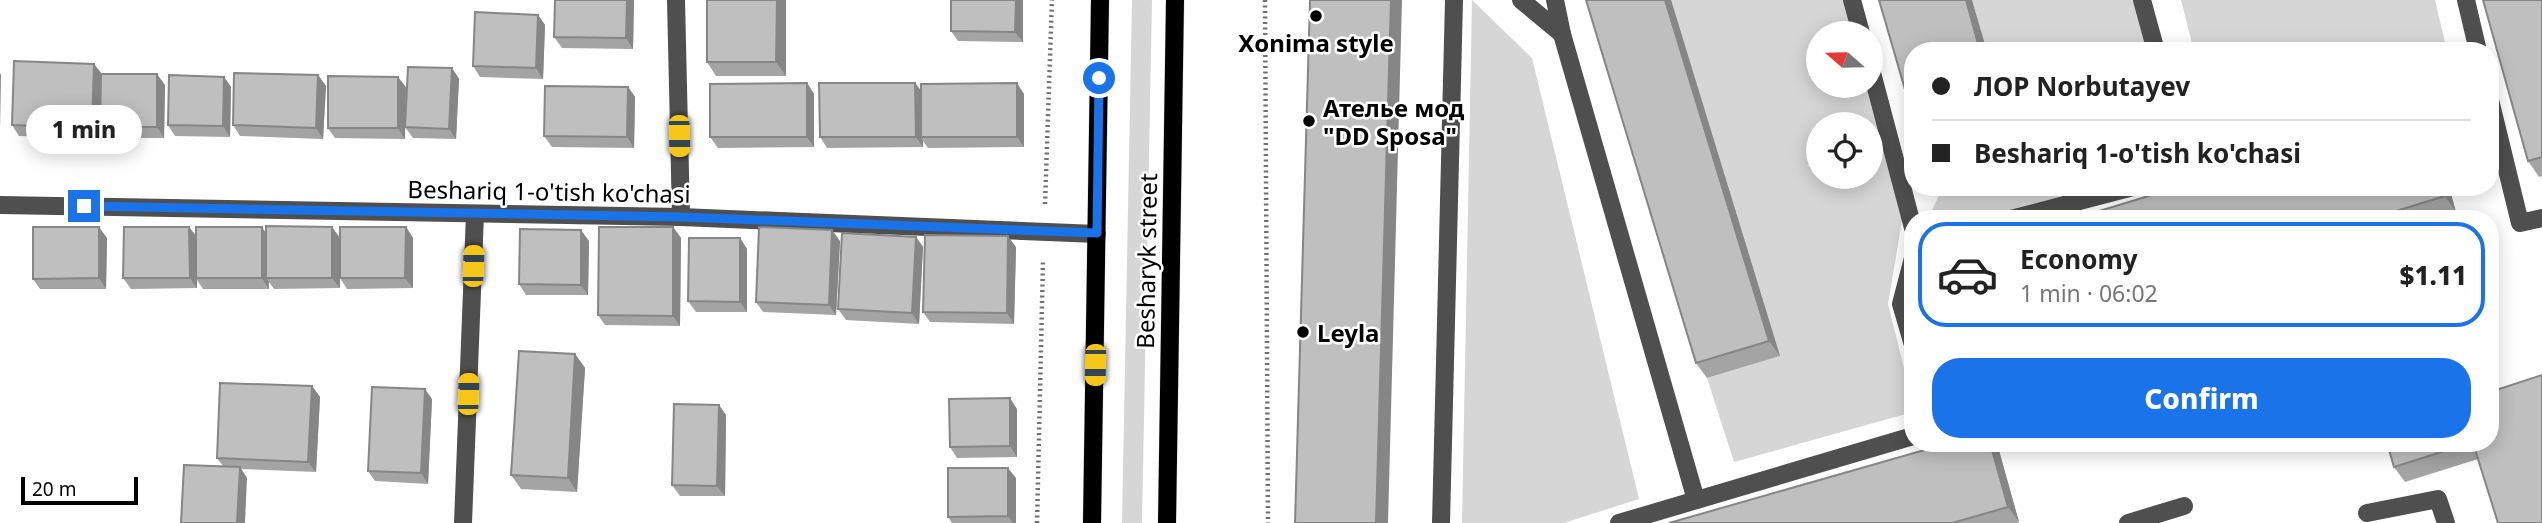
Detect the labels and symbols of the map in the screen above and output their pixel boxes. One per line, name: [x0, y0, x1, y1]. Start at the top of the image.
marker: Xonima style: [1308, 8, 1324, 24]
north arrow: [1806, 21, 1883, 98]
place label: Xonima style: [1238, 26, 1394, 59]
route start: [1083, 62, 1115, 94]
place label: Ателье мод "DD Sposa": [1323, 91, 1465, 152]
callout: 1 min: [26, 104, 142, 154]
marker: Ателье мод "DD Sposa": [1301, 113, 1317, 129]
car: [669, 115, 690, 157]
street label: Beshariq 1-o'tish ko'chasi: [407, 172, 691, 210]
street label: Besharyk street: [1128, 173, 1164, 349]
route end: [68, 190, 100, 222]
car: [462, 245, 485, 287]
place label: Leyla: [1317, 316, 1380, 349]
marker: Leyla: [1295, 324, 1311, 340]
car: [1085, 344, 1106, 386]
car: [457, 373, 480, 415]
scale bar: [21, 474, 138, 506]

